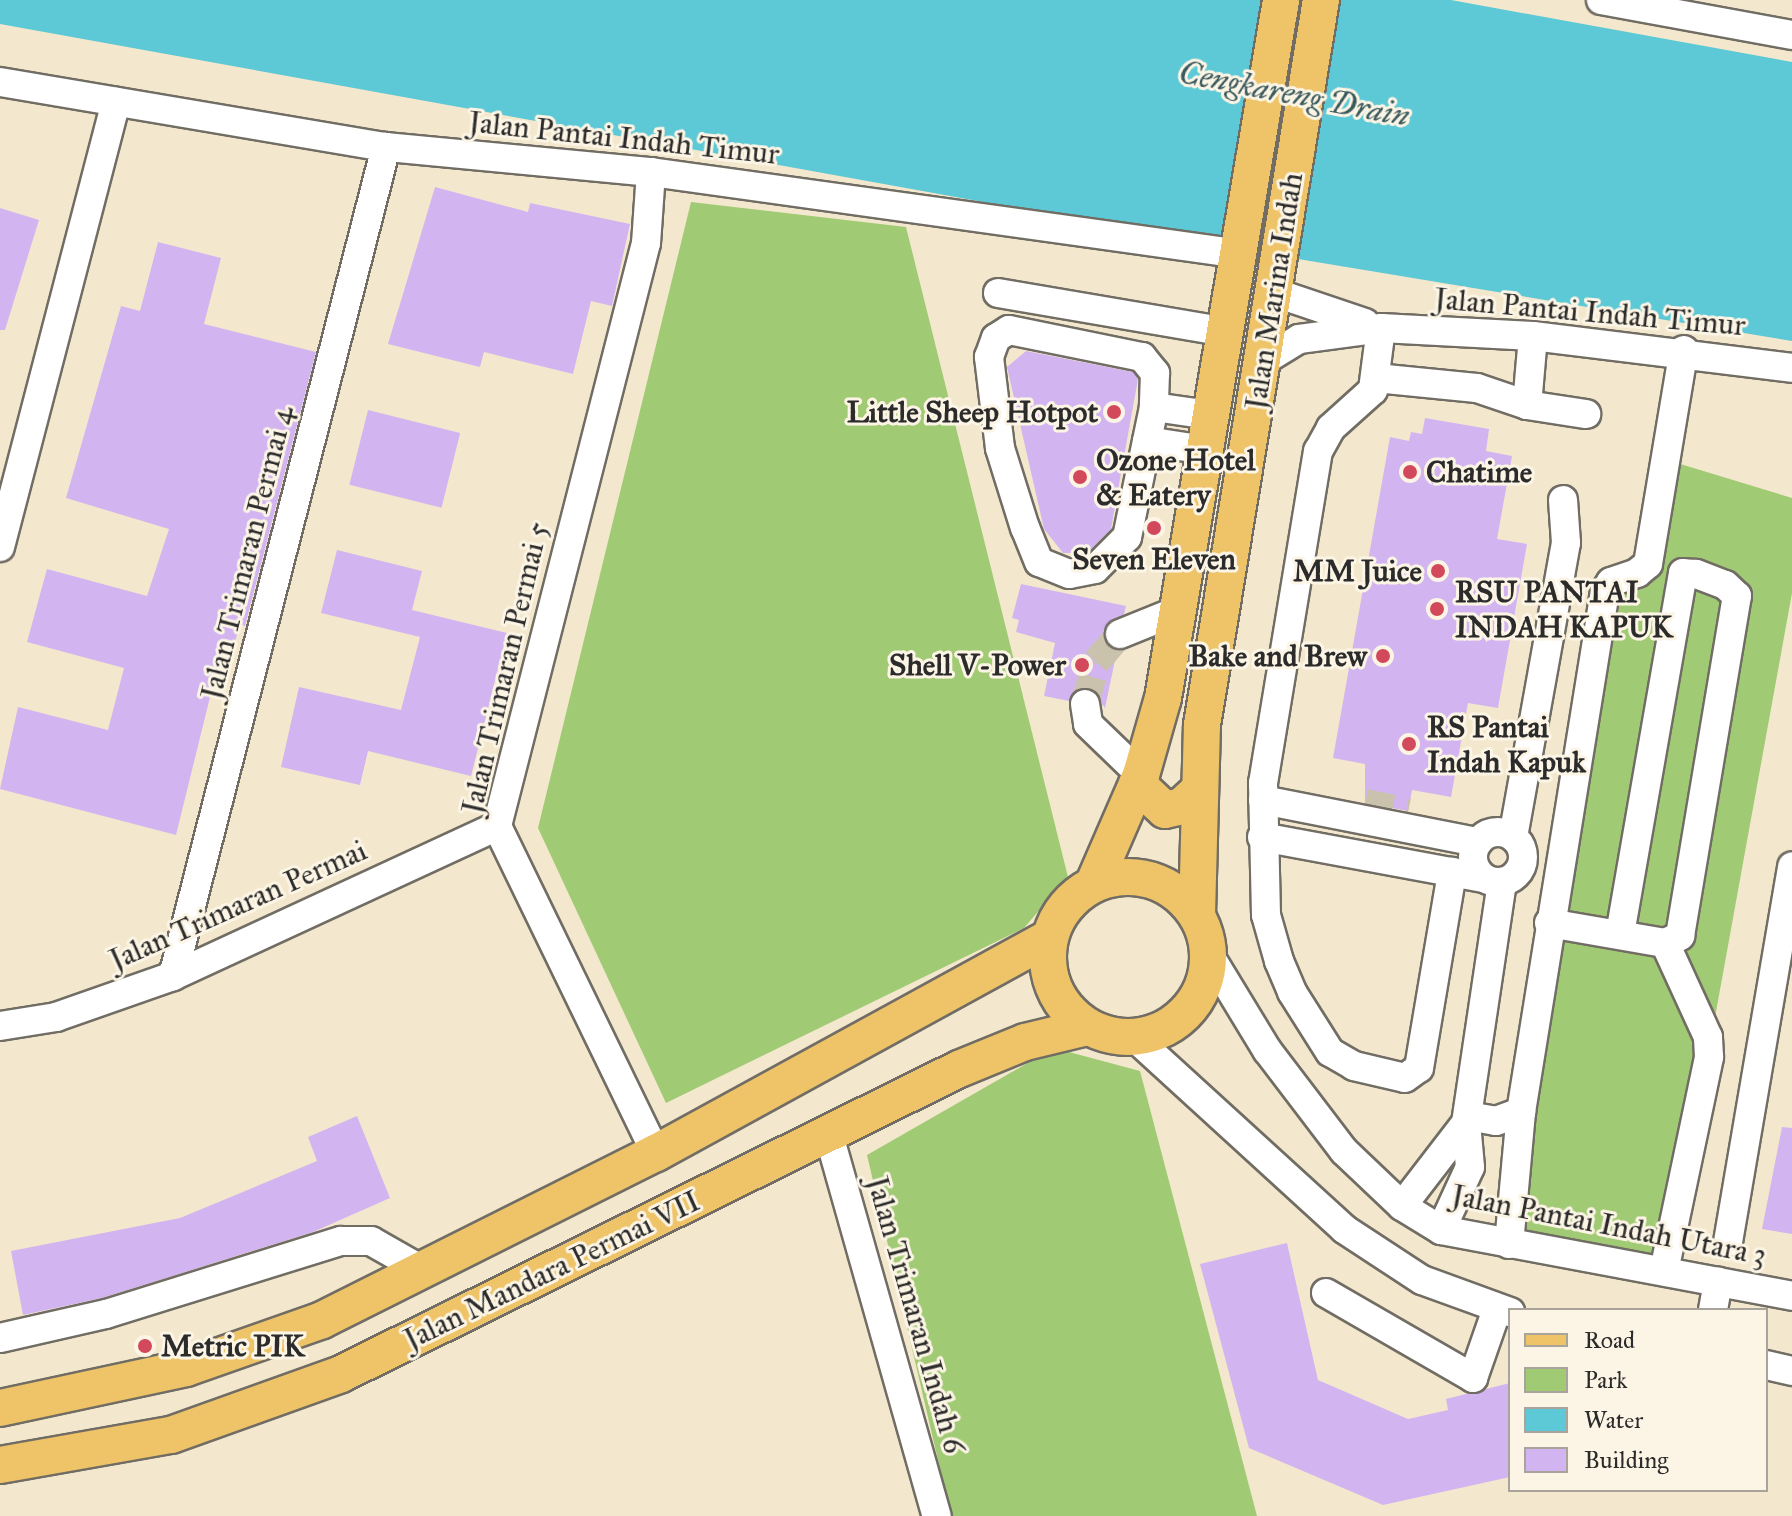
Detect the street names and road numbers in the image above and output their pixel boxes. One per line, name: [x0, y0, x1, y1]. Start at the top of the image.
street label: Jalan Pantai Indah Timur: [467, 104, 781, 172]
street label: Jalan Marina Indah: [1237, 170, 1311, 412]
street label: Jalan Pantai Indah Timur: [1433, 280, 1747, 344]
street label: Jalan Trimaran Permai 4: [193, 403, 301, 703]
street label: Jalan Trimaran Permai 5: [454, 519, 556, 817]
street label: Jalan Trimaran Permai: [104, 832, 372, 978]
street label: Jalan Trimaran Indah 6: [859, 1172, 973, 1458]
street label: Jalan Pantai Indah Utara 3: [1449, 1177, 1769, 1273]
street label: Jalan Mandara Permai VII: [398, 1183, 706, 1357]

